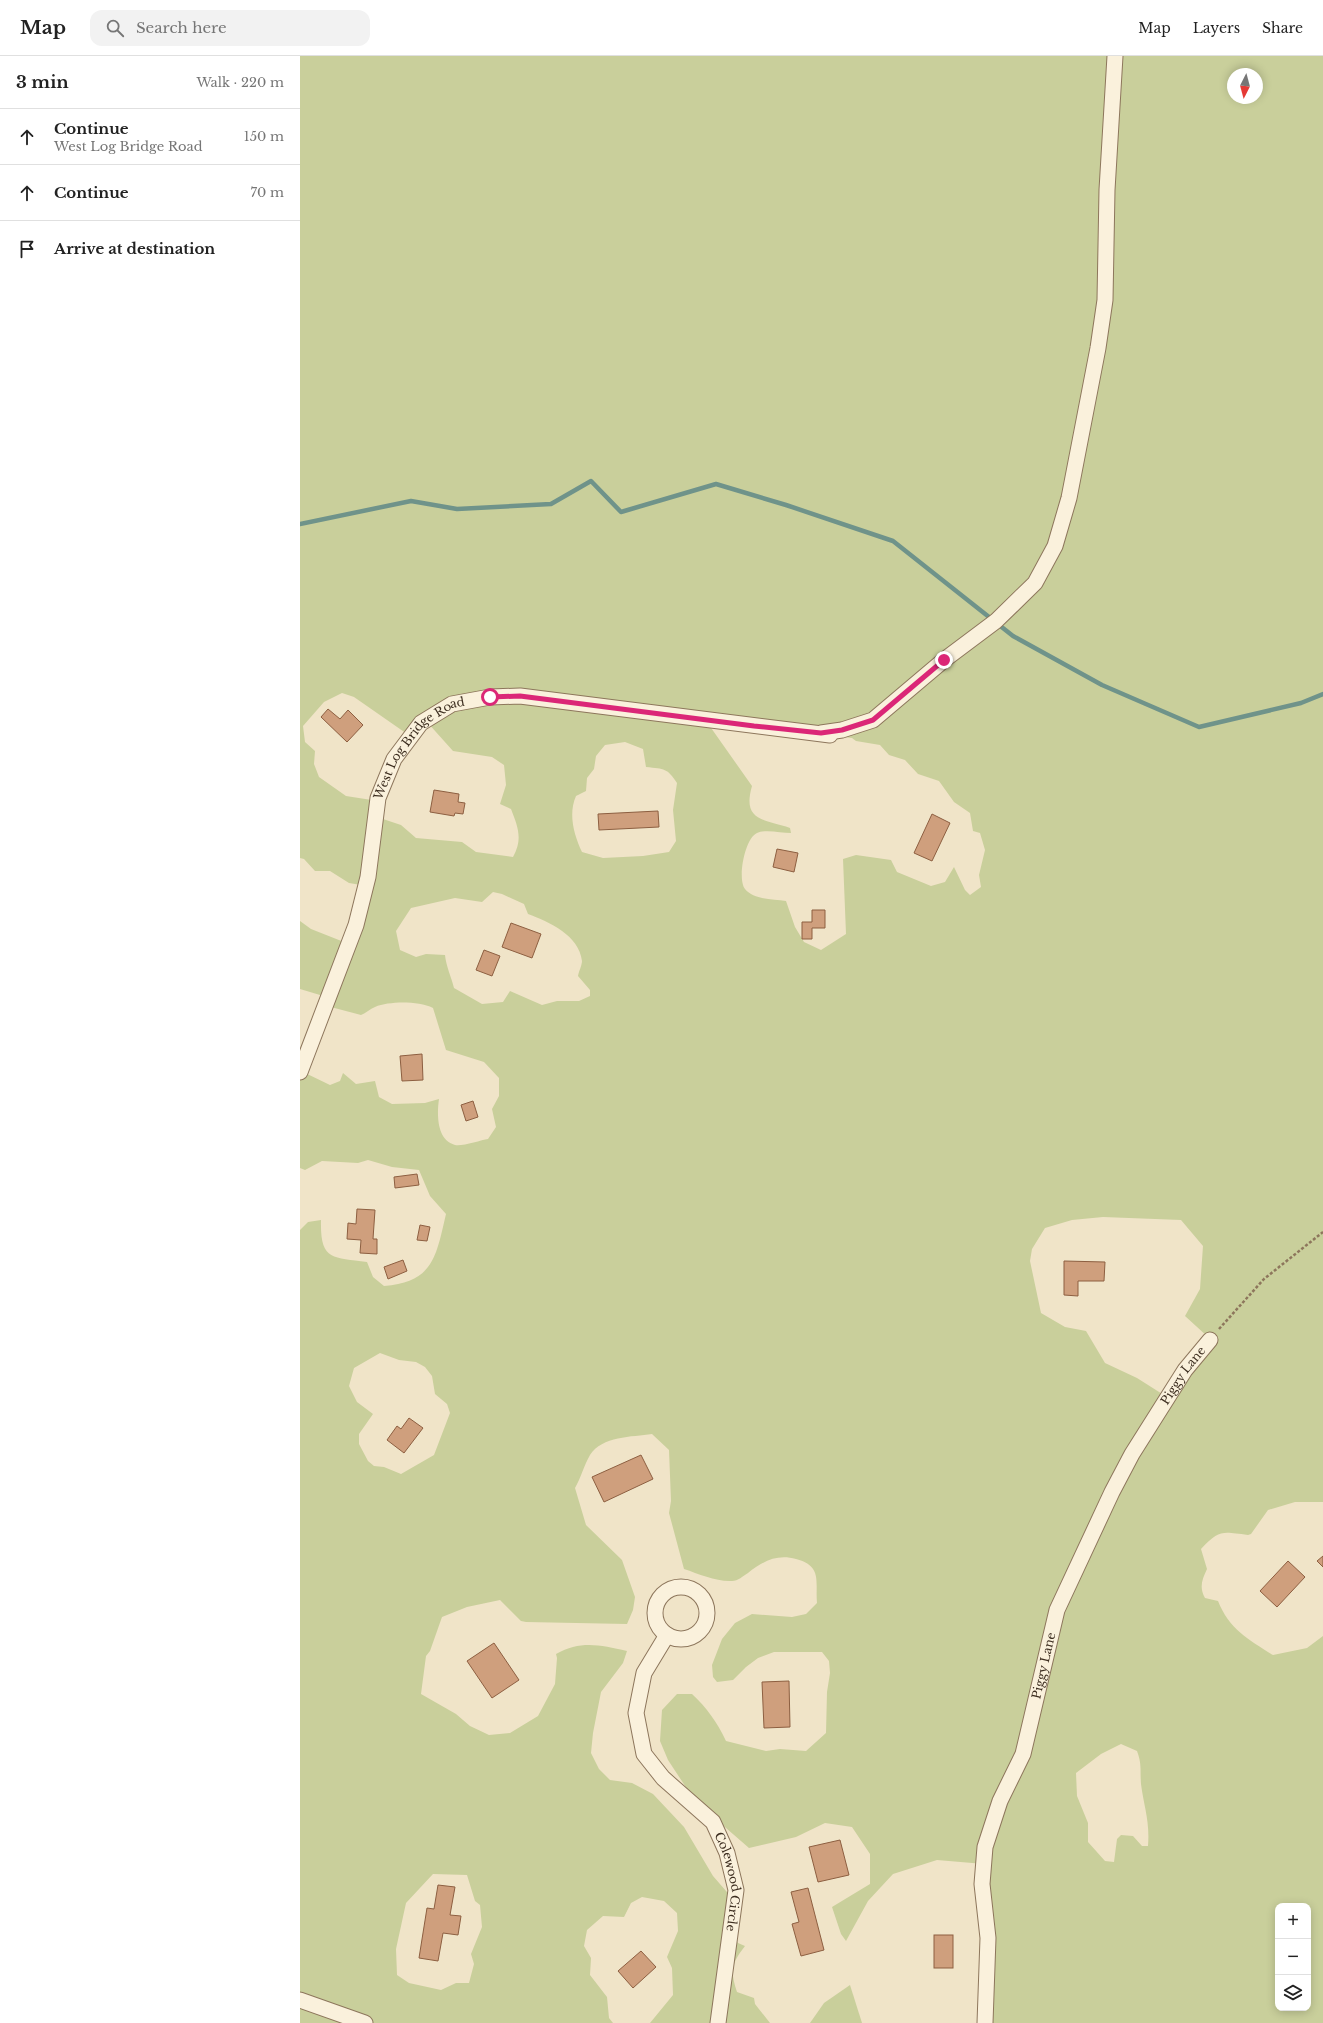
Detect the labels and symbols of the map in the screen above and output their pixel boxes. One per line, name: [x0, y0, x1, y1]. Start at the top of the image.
north arrow: [1227, 68, 1263, 104]
route end: [935, 651, 953, 669]
route start: [481, 688, 499, 706]
street label: West Log Bridge Road: [370, 694, 466, 803]
street label: Piggy Lane: [1157, 1343, 1209, 1407]
street label: Piggy Lane: [1028, 1631, 1059, 1700]
street label: Colewood Circle: [711, 1829, 744, 1933]

